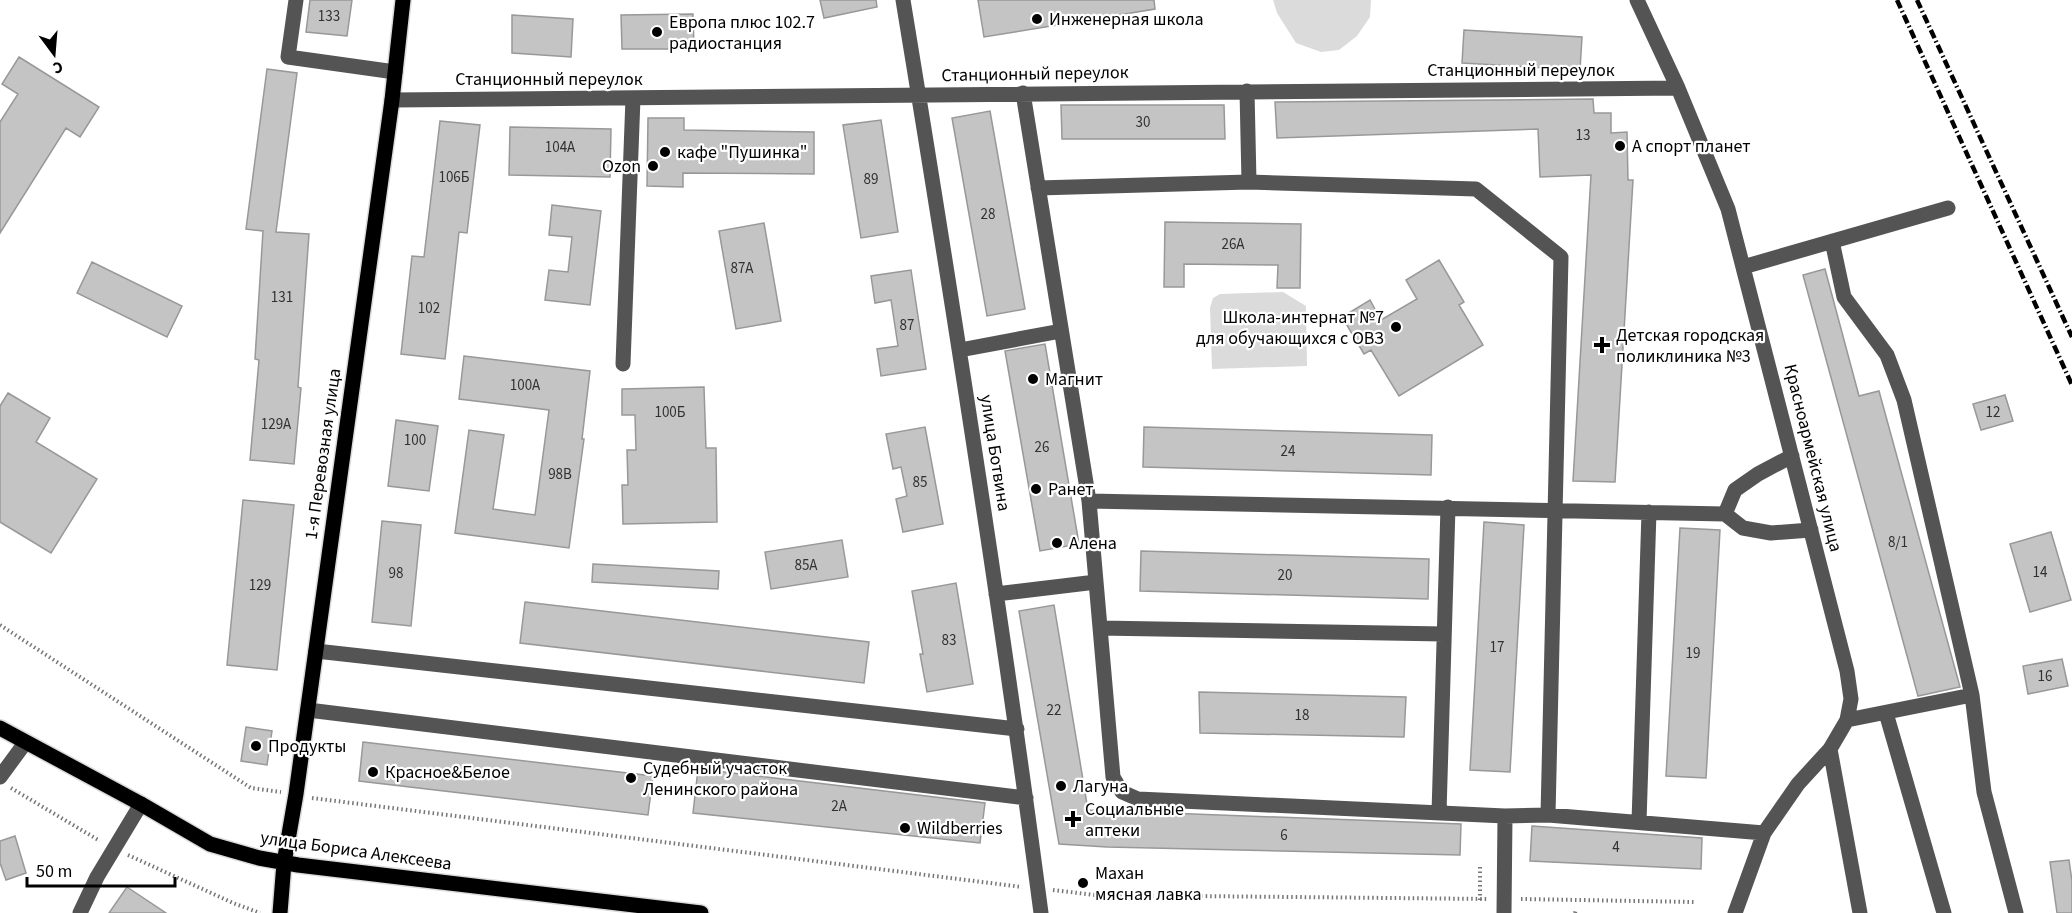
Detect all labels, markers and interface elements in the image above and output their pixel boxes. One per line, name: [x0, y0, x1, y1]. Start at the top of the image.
house number: 133: [318, 6, 340, 27]
place label: Инженерная школа: [1049, 7, 1204, 32]
place label: Европа плюс 102.7 радиостанция: [669, 10, 815, 56]
marker: Инженерная школа: [1030, 12, 1044, 26]
north arrow: [24, 24, 84, 84]
marker: Европа плюс 102.7 радиостанция: [650, 25, 664, 39]
text: С: [50, 56, 65, 79]
street label: Станционный переулок: [1427, 58, 1615, 83]
street label: Станционный переулок: [941, 60, 1129, 88]
street label: Станционный переулок: [455, 67, 643, 92]
house number: 30: [1136, 112, 1150, 133]
house number: 13: [1576, 125, 1590, 146]
place label: А спорт планет: [1632, 134, 1751, 159]
house number: 104А: [545, 137, 576, 158]
marker: А спорт планет: [1613, 139, 1627, 153]
place label: кафе "Пушинка": [677, 140, 807, 165]
marker: кафе "Пушинка": [658, 145, 672, 159]
place label: Ozon: [602, 154, 641, 179]
marker: Ozon: [646, 159, 660, 173]
house number: 106Б: [438, 167, 470, 188]
house number: 89: [864, 169, 878, 190]
house number: 28: [981, 204, 995, 225]
house number: 26А: [1221, 234, 1245, 255]
house number: 87А: [730, 258, 754, 279]
house number: 131: [271, 287, 293, 308]
house number: 102: [418, 298, 440, 319]
place label: Школа-интернат №7 для обучающихся с ОВЗ: [1196, 305, 1384, 351]
house number: 87: [900, 315, 914, 336]
marker: Школа-интернат №7 для обучающихся с ОВЗ: [1389, 320, 1403, 334]
place label: Детская городская поликлиника №3: [1616, 323, 1764, 369]
marker: Детская городская поликлиника №3: [1593, 336, 1611, 354]
street label: Красноармейская улица: [1778, 361, 1848, 555]
street label: 1-я Перевозная улица: [299, 367, 347, 541]
place label: Магнит: [1045, 367, 1103, 392]
marker: Магнит: [1026, 372, 1040, 386]
house number: 100А: [510, 375, 541, 396]
street label: улица Ботвина: [973, 393, 1017, 513]
house number: 100Б: [654, 402, 686, 423]
house number: 12: [1986, 402, 2000, 423]
house number: 129А: [261, 414, 292, 435]
house number: 100: [404, 430, 426, 451]
house number: 26: [1035, 437, 1049, 458]
house number: 24: [1281, 441, 1296, 462]
house number: 98В: [548, 464, 572, 485]
house number: 85: [913, 472, 927, 493]
place label: Ранет: [1048, 477, 1094, 502]
marker: Ранет: [1029, 482, 1043, 496]
place label: Алена: [1069, 531, 1117, 556]
house number: 8/1: [1888, 532, 1908, 553]
marker: Алена: [1050, 536, 1064, 550]
house number: 85А: [794, 555, 818, 576]
house number: 14: [2033, 562, 2048, 583]
house number: 98: [389, 563, 403, 584]
house number: 20: [1278, 565, 1292, 586]
house number: 129: [249, 575, 271, 596]
house number: 83: [942, 630, 956, 651]
house number: 17: [1490, 637, 1504, 658]
house number: 19: [1686, 643, 1700, 664]
house number: 16: [2038, 666, 2052, 687]
house number: 22: [1047, 700, 1061, 721]
house number: 18: [1295, 705, 1309, 726]
place label: Продукты: [268, 734, 346, 759]
marker: Продукты: [249, 739, 263, 753]
place label: Судебный участок Ленинского района: [643, 756, 798, 802]
place label: Красное&Белое: [385, 760, 510, 785]
marker: Красное&Белое: [366, 765, 380, 779]
marker: Судебный участок Ленинского района: [624, 771, 638, 785]
place label: Лагуна: [1073, 774, 1128, 799]
marker: Лагуна: [1054, 779, 1068, 793]
house number: 2А: [831, 796, 848, 817]
place label: Социальные аптеки: [1085, 797, 1184, 843]
marker: Социальные аптеки: [1066, 812, 1080, 826]
place label: Wildberries: [917, 816, 1002, 841]
marker: Wildberries: [898, 821, 912, 835]
street label: улица Бориса Алексеева: [259, 825, 453, 877]
house number: 6: [1280, 825, 1288, 846]
house number: 4: [1612, 837, 1620, 858]
scale bar: [27, 850, 176, 888]
text: 50 m: [36, 859, 72, 884]
place label: Махан мясная лавка: [1095, 861, 1202, 907]
marker: Махан мясная лавка: [1076, 876, 1090, 890]

